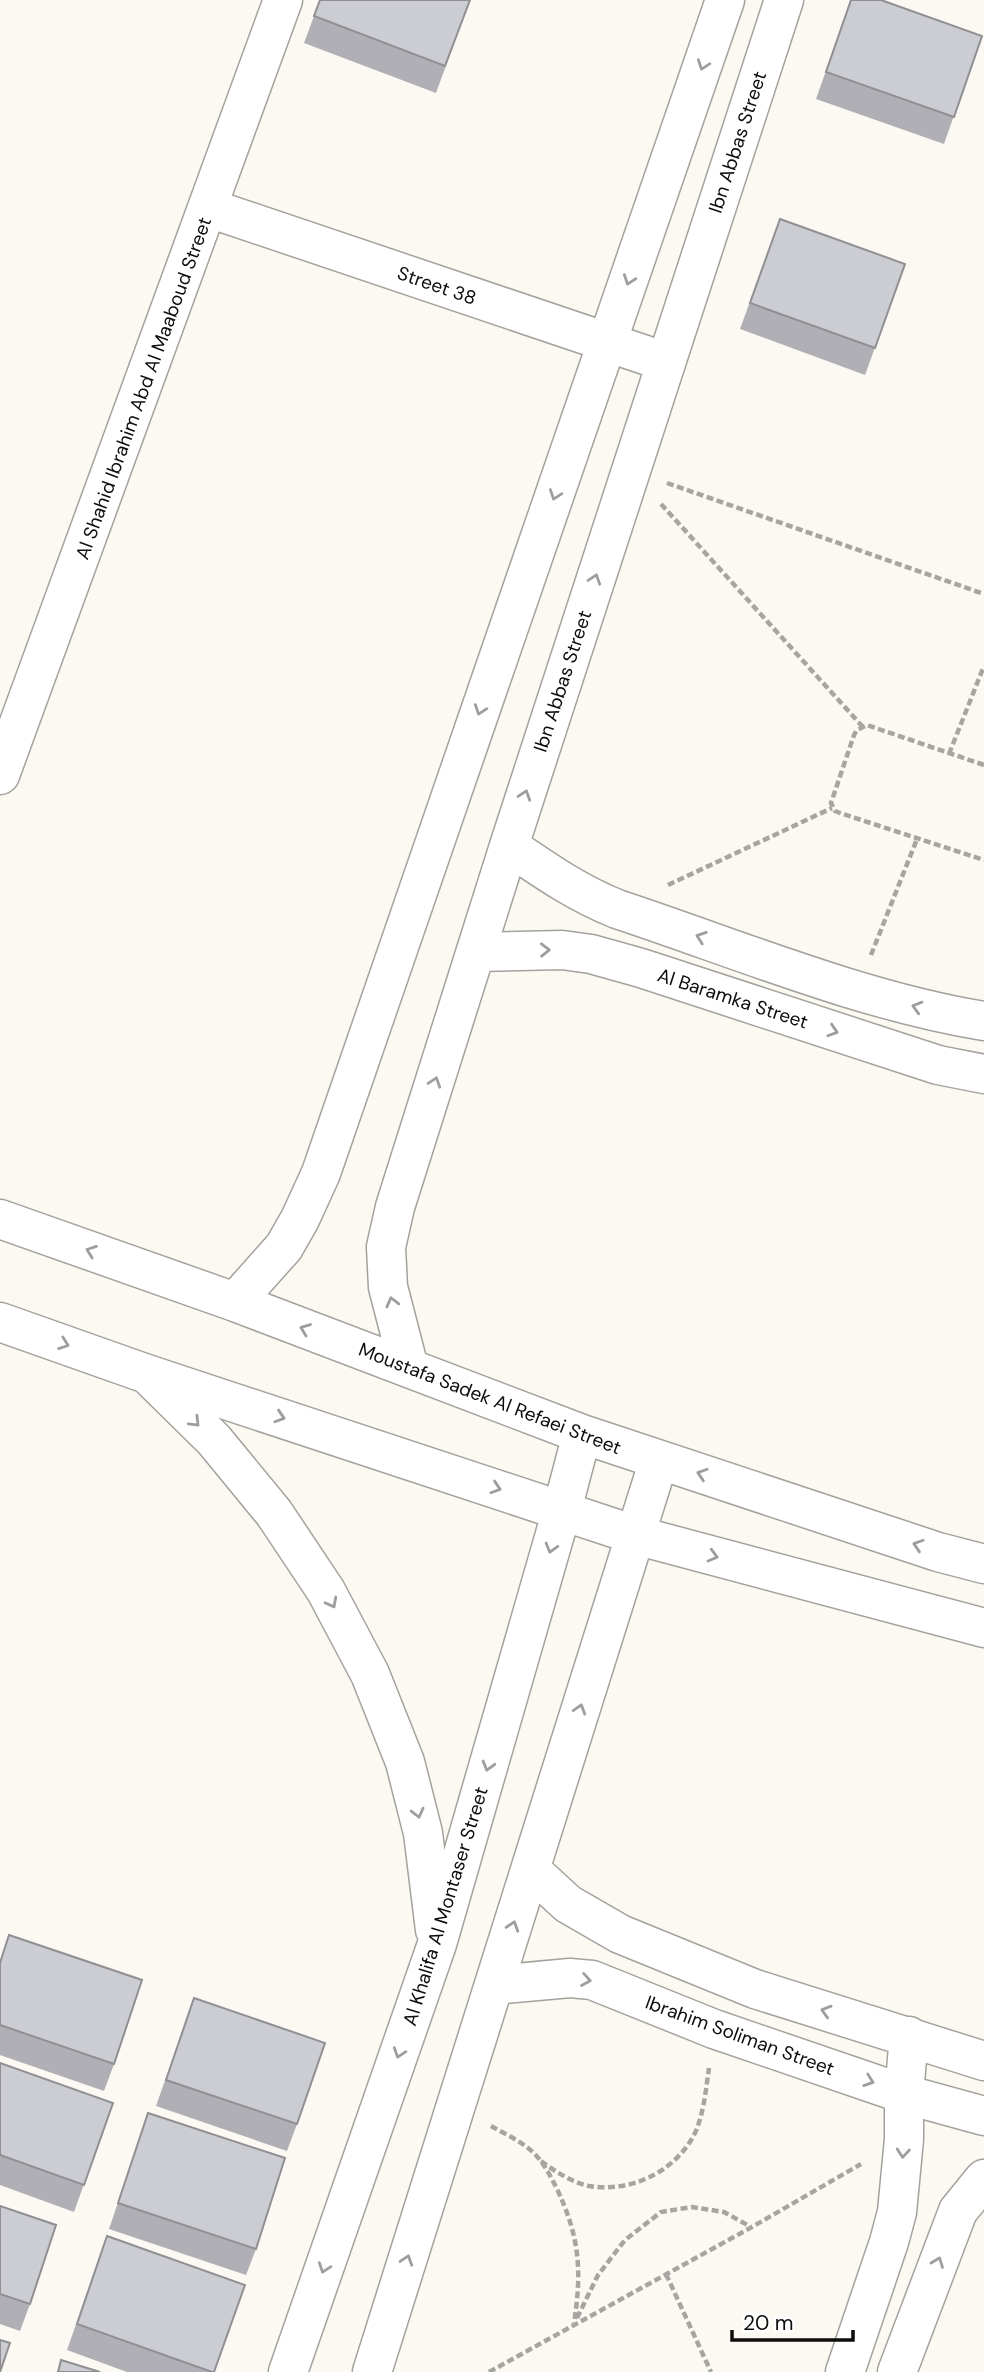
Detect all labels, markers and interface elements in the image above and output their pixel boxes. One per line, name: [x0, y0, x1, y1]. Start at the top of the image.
one-way arrow: [697, 58, 711, 70]
street label: Ibn Abbas Street: [703, 68, 772, 216]
street label: Al Shahid Ibrahim Abd Al Maaboud Street: [70, 213, 217, 563]
street label: Street 38: [394, 260, 480, 311]
one-way arrow: [623, 273, 637, 285]
one-way arrow: [549, 488, 563, 500]
one-way arrow: [587, 573, 601, 585]
street label: Ibn Abbas Street: [528, 607, 597, 755]
one-way arrow: [474, 703, 488, 715]
one-way arrow: [517, 789, 531, 802]
one-way arrow: [695, 931, 707, 945]
one-way arrow: [539, 943, 550, 958]
street label: Al Baramka Street: [654, 962, 811, 1035]
one-way arrow: [911, 1001, 923, 1015]
one-way arrow: [827, 1023, 839, 1037]
one-way arrow: [427, 1077, 441, 1089]
one-way arrow: [85, 1245, 97, 1259]
one-way arrow: [386, 1296, 400, 1308]
one-way arrow: [299, 1323, 311, 1337]
one-way arrow: [58, 1336, 70, 1350]
street label: Moustafa Sadek Al Refaei Street: [355, 1337, 625, 1460]
one-way arrow: [273, 1409, 285, 1423]
one-way arrow: [187, 1414, 200, 1427]
one-way arrow: [696, 1468, 708, 1483]
one-way arrow: [489, 1480, 502, 1494]
one-way arrow: [913, 1539, 925, 1554]
one-way arrow: [545, 1541, 560, 1553]
one-way arrow: [707, 1547, 719, 1562]
one-way arrow: [324, 1596, 338, 1608]
one-way arrow: [572, 1704, 587, 1716]
one-way arrow: [482, 1760, 497, 1772]
street label: Al Khalifa Al Montaser Street: [397, 1784, 494, 2029]
one-way arrow: [410, 1807, 424, 1819]
one-way arrow: [504, 1921, 519, 1933]
one-way arrow: [580, 1972, 592, 1987]
street label: Ibrahim Soliman Street: [642, 1990, 838, 2081]
one-way arrow: [820, 2004, 832, 2019]
one-way arrow: [393, 2047, 407, 2059]
one-way arrow: [862, 2073, 874, 2088]
one-way arrow: [896, 2148, 911, 2159]
one-way arrow: [399, 2254, 413, 2267]
one-way arrow: [929, 2257, 943, 2269]
one-way arrow: [318, 2262, 332, 2274]
scale bar: [732, 2298, 853, 2342]
text: 20 m: [743, 2309, 794, 2337]

